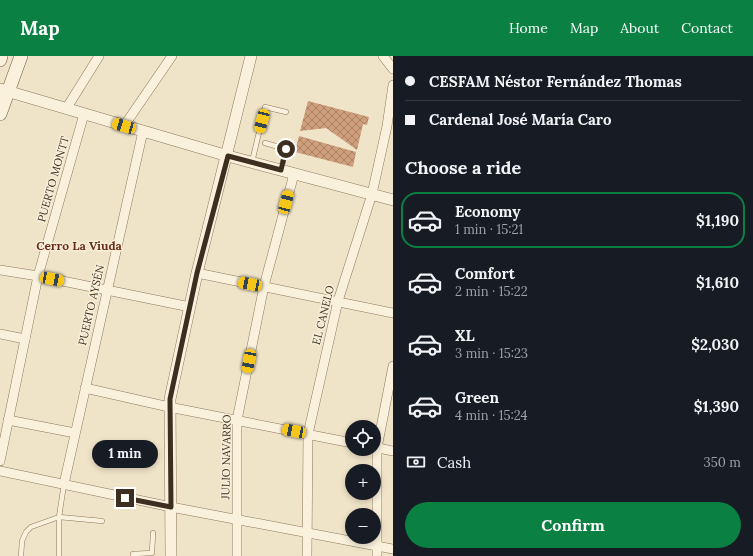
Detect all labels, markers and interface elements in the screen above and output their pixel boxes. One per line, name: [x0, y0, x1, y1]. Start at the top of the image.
text: Map: [20, 16, 60, 40]
text: Home: [509, 19, 548, 37]
text: Map: [570, 19, 598, 37]
text: About: [620, 19, 659, 37]
text: Contact: [681, 19, 733, 37]
text: CESFAM Néstor Fernández Thomas: [429, 72, 682, 91]
car: [253, 108, 271, 134]
text: Cardenal José María Caro: [429, 110, 611, 129]
car: [111, 117, 137, 135]
street label: PUERTO MONTT: [34, 135, 72, 223]
route start: [277, 140, 295, 158]
text: Choose a ride: [405, 156, 521, 179]
car: [277, 189, 295, 215]
icon: car: [407, 202, 443, 238]
text: Economy: [455, 202, 520, 221]
text: $1,190: [696, 211, 739, 230]
text: 1 min · 15:21: [455, 221, 523, 238]
district label: Cerro La Viuda: [36, 238, 123, 253]
street label: PUERTO AYSÉN: [75, 263, 107, 347]
icon: car: [407, 264, 443, 300]
text: Comfort: [455, 264, 515, 283]
car: [39, 271, 65, 287]
text: $1,610: [696, 273, 739, 292]
car: [237, 276, 263, 292]
text: 2 min · 15:22: [455, 283, 528, 300]
street label: EL CANELO: [309, 284, 337, 346]
icon: car: [407, 326, 443, 362]
text: XL: [455, 326, 475, 345]
text: $2,030: [691, 335, 739, 354]
text: 3 min · 15:23: [455, 345, 528, 362]
car: [241, 348, 257, 374]
icon: car: [407, 388, 443, 424]
text: Green: [455, 388, 499, 407]
text: $1,390: [694, 397, 739, 416]
text: 4 min · 15:24: [455, 407, 528, 424]
street label: JULIO NAVARRO: [218, 414, 234, 501]
map controls: [345, 420, 381, 544]
button: locate: [345, 420, 381, 456]
car: [281, 423, 307, 439]
callout: 1 min: [92, 440, 158, 468]
text: 1 min: [108, 445, 142, 462]
icon: cash: [405, 451, 427, 473]
text: Cash: [437, 453, 471, 472]
text: 350 m: [704, 454, 741, 471]
button: +: [345, 464, 381, 500]
route end: [116, 489, 134, 507]
button: Confirm: [405, 502, 741, 548]
button: −: [345, 508, 381, 544]

